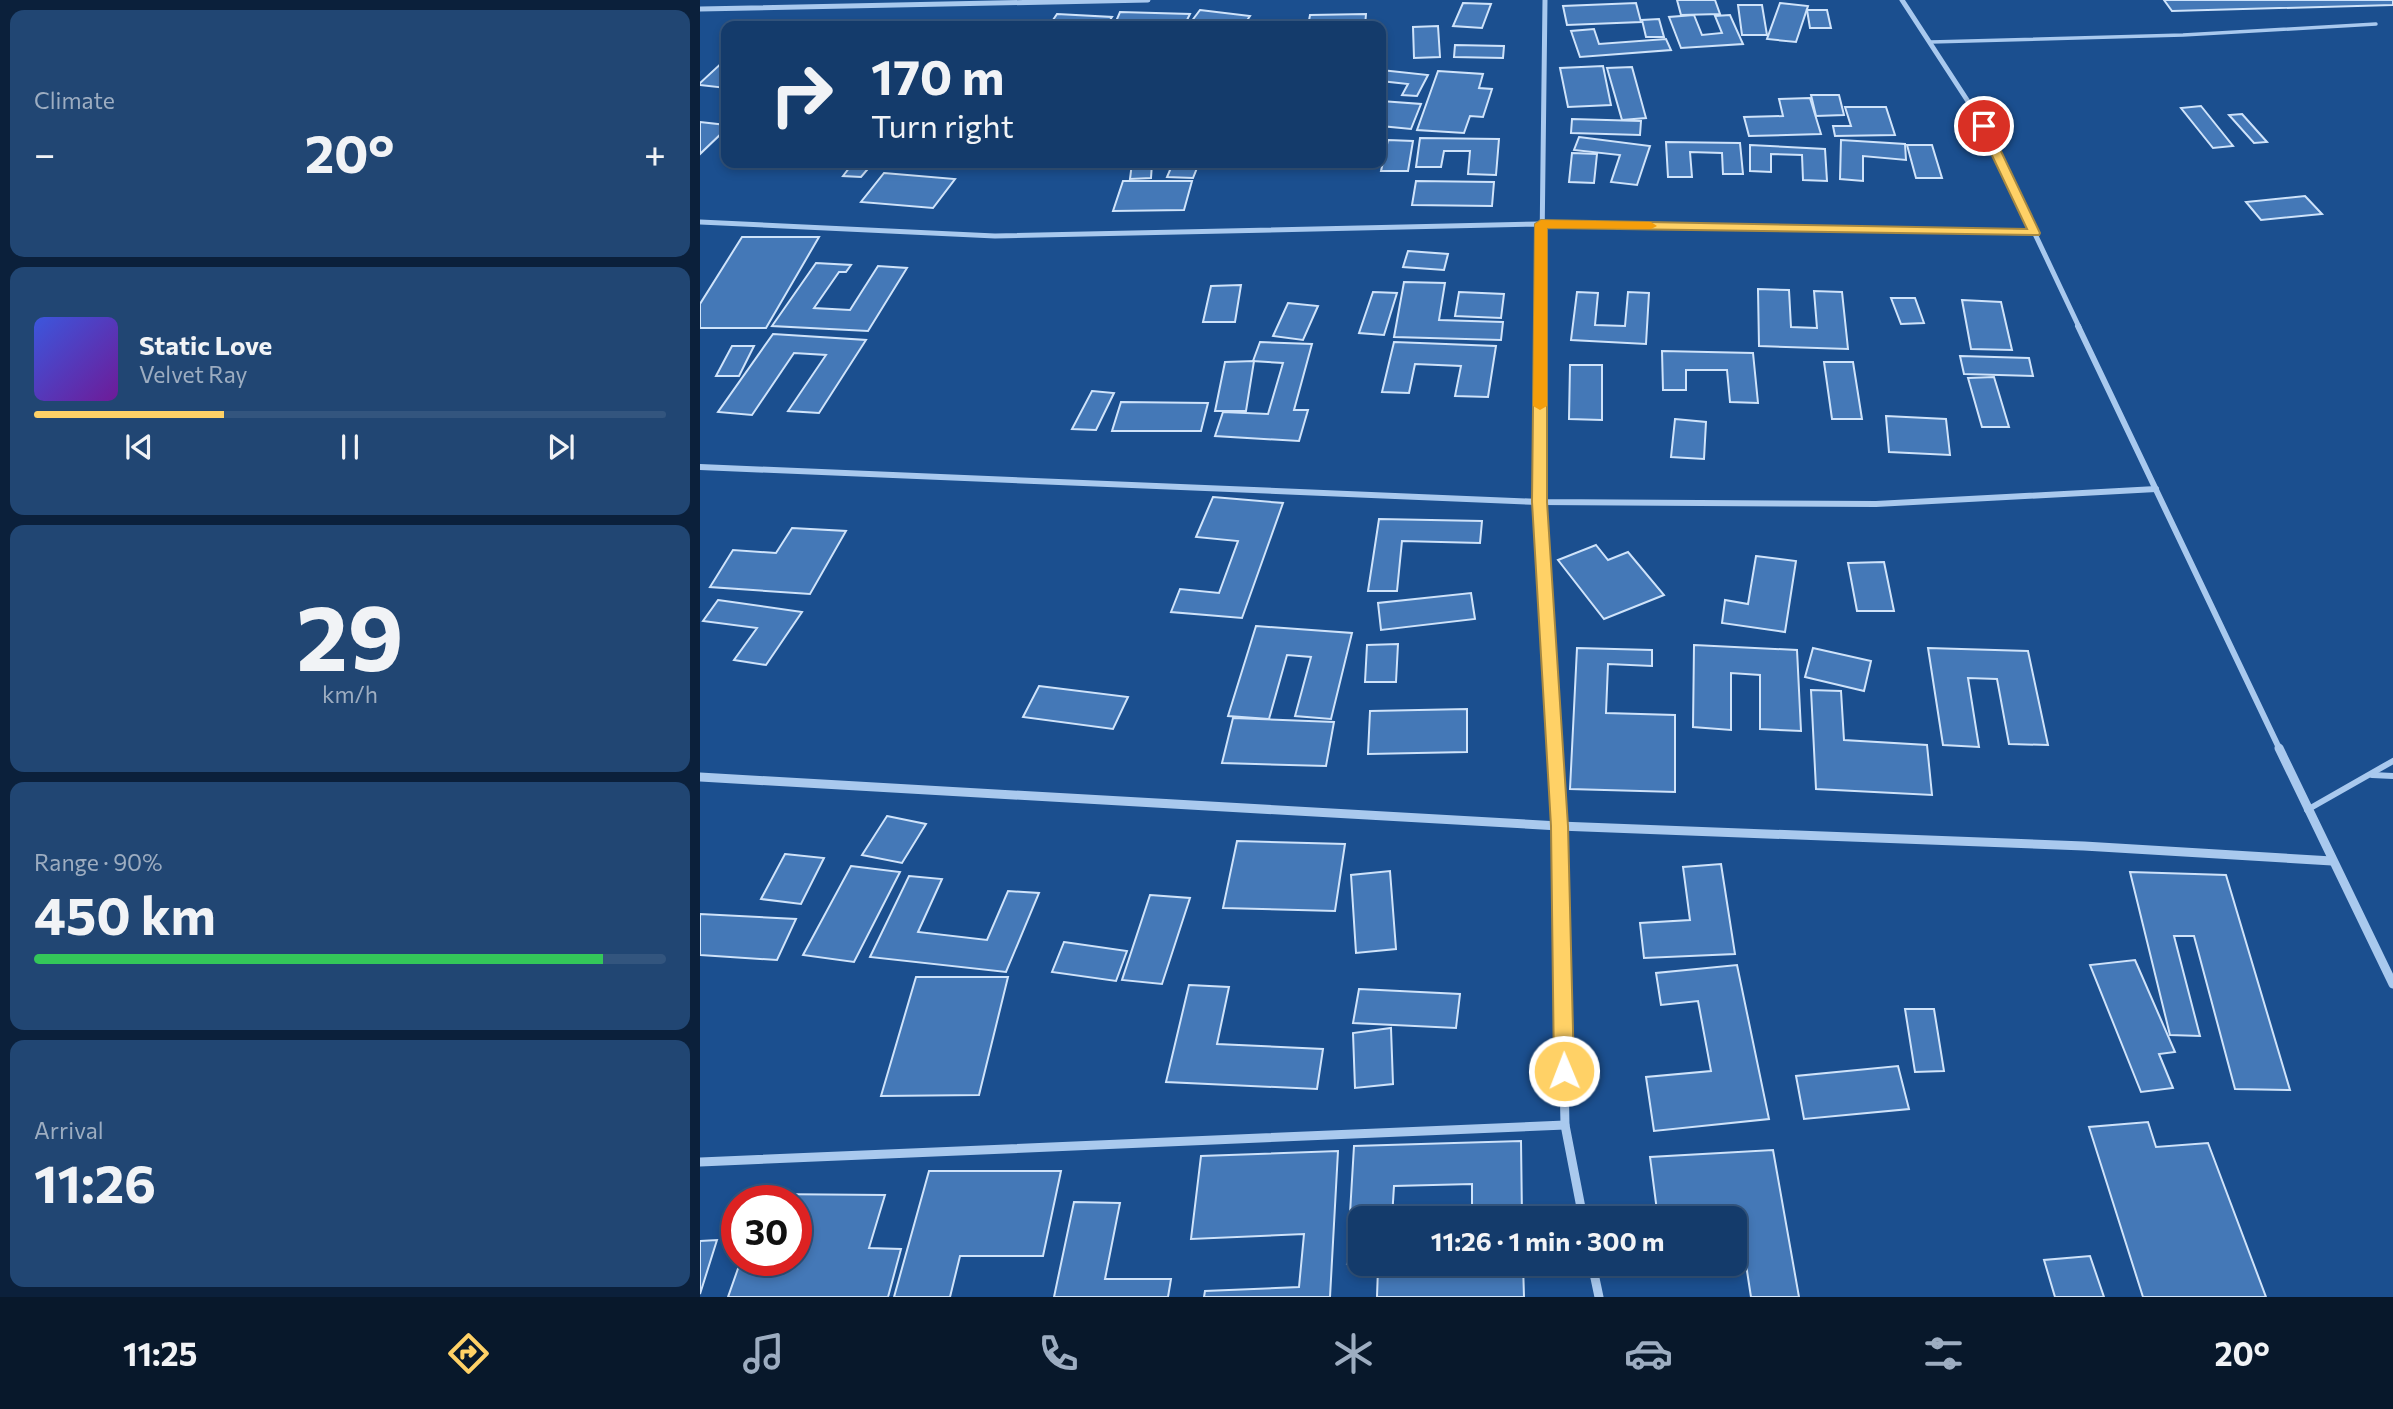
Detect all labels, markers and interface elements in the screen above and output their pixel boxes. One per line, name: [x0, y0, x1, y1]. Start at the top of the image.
text: 170 m: [871, 45, 1004, 105]
icon: right: [756, 49, 847, 140]
text: Climate: [34, 86, 115, 114]
pin: [1954, 96, 2014, 156]
text: Turn right: [871, 105, 1014, 145]
icon: arrive: [1965, 107, 2003, 145]
text: 20°: [305, 120, 395, 184]
text: −: [34, 129, 56, 176]
text: +: [644, 129, 666, 176]
text: Static Love: [139, 329, 272, 360]
text: Velvet Ray: [139, 360, 247, 388]
icon: previous: [120, 428, 158, 466]
icon: pause: [331, 428, 369, 466]
icon: next: [542, 428, 580, 466]
text: 29: [296, 578, 404, 690]
text: km/h: [322, 680, 378, 708]
text: Range · 90%: [34, 848, 162, 876]
text: 450 km: [34, 882, 216, 946]
position arrow: [1527, 1034, 1601, 1108]
text: Arrival: [34, 1116, 104, 1144]
text: 11:26: [34, 1150, 156, 1214]
speed limit sign: 30: [721, 1185, 812, 1276]
text: 11:26 · 1 min · 300 m: [1431, 1225, 1664, 1256]
icon: directions: [444, 1329, 493, 1378]
icon: music: [739, 1329, 788, 1378]
icon: phone: [1034, 1329, 1083, 1378]
icon: climate: [1329, 1329, 1378, 1378]
icon: car: [1624, 1329, 1673, 1378]
icon: filters: [1919, 1329, 1968, 1378]
text: 11:25: [123, 1333, 197, 1373]
text: 20°: [2215, 1333, 2270, 1373]

